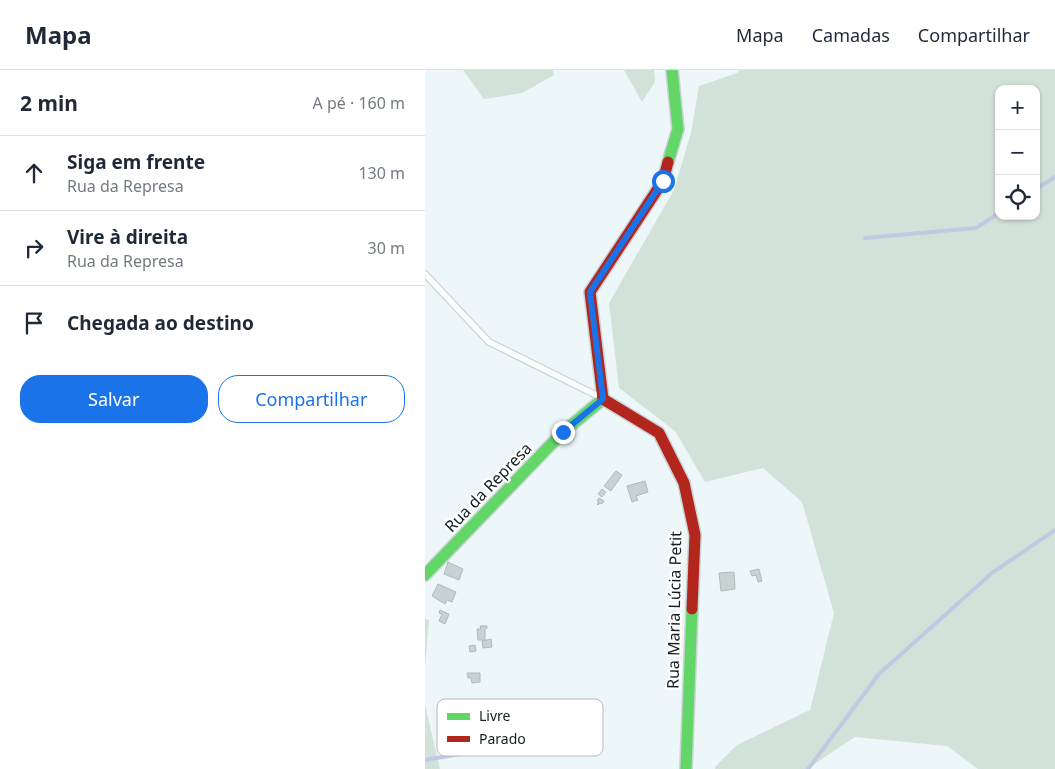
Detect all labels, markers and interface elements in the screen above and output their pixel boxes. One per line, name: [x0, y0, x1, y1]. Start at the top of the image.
text: Mapa: [25, 18, 92, 51]
text: Mapa: [736, 23, 784, 47]
text: Camadas: [812, 23, 890, 47]
text: Compartilhar: [918, 23, 1030, 47]
map controls: [995, 85, 1040, 220]
button: +: [995, 85, 1040, 130]
text: 2 min: [20, 89, 78, 117]
text: A pé · 160 m: [313, 92, 405, 114]
button: −: [995, 130, 1040, 175]
text: Siga em frente: [67, 149, 205, 175]
icon: ahead: [20, 159, 48, 187]
text: 130 m: [358, 162, 405, 184]
route start: [652, 170, 675, 193]
text: Rua da Represa: [67, 175, 184, 197]
button: locate: [995, 175, 1040, 220]
text: Vire à direita: [67, 224, 188, 250]
icon: right: [20, 234, 48, 262]
text: 30 m: [368, 237, 405, 259]
text: Rua da Represa: [67, 250, 184, 272]
icon: arrive: [20, 309, 48, 337]
text: Chegada ao destino: [67, 310, 254, 336]
button: Salvar: [20, 375, 208, 423]
button: Compartilhar: [218, 375, 405, 423]
route end: [552, 421, 575, 444]
street label: Rua da Represa: [440, 437, 536, 537]
street label: Rua Maria Lúcia Petit: [662, 531, 686, 689]
legend: [437, 699, 603, 756]
text: Livre: [479, 706, 511, 725]
text: Parado: [479, 729, 526, 748]

